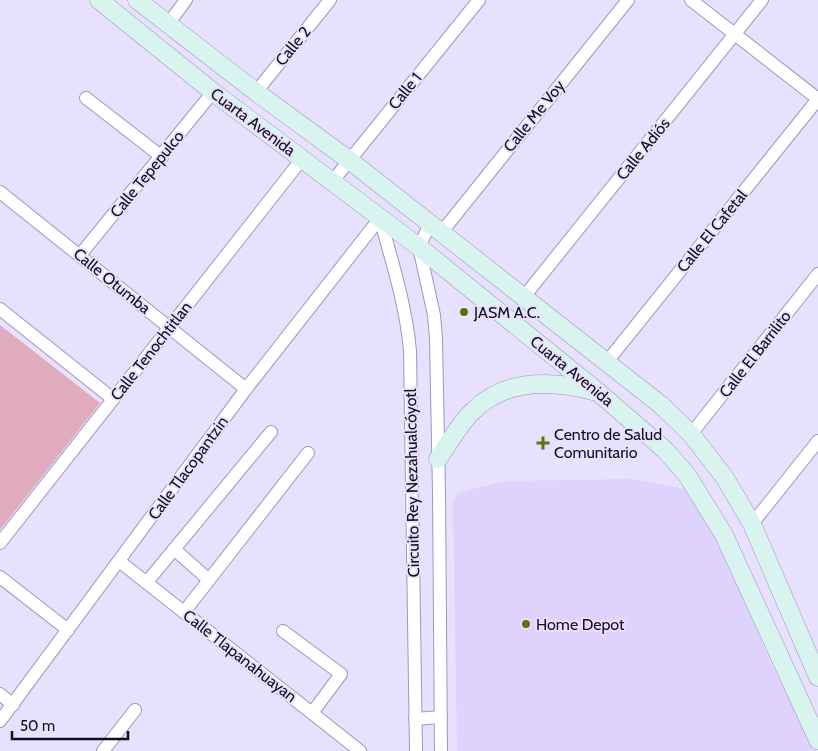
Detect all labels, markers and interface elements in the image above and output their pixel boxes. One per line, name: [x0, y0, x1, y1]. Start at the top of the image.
street label: Calle 2: [271, 22, 315, 70]
street label: Calle 1: [384, 69, 426, 113]
street label: Calle Me Voy: [499, 76, 569, 156]
street label: Cuarta Avenida: [207, 84, 300, 160]
street label: Calle Adiós: [612, 114, 674, 184]
street label: Calle Tepepulco: [106, 127, 188, 221]
street label: Calle El Cafetal: [673, 186, 751, 276]
street label: Calle Otumba: [70, 244, 155, 318]
street label: Calle Tenochtitlan: [106, 298, 196, 404]
place label: JASM A.C.: [473, 303, 540, 322]
marker: JASM A.C.: [458, 306, 470, 318]
street label: Calle El Barrilito: [715, 307, 795, 401]
street label: Cuarta Avenida: [527, 332, 618, 411]
street label: Circuito Rey Nezahualcóyotl: [401, 388, 423, 578]
street label: Calle Tlacopantzin: [144, 412, 232, 523]
place label: Centro de Salud Comunitario: [554, 425, 662, 462]
marker: Centro de Salud Comunitario: [536, 436, 550, 450]
street label: Calle Tlapanahuayan: [179, 606, 301, 706]
place label: Home Depot: [536, 615, 625, 634]
marker: Home Depot: [520, 618, 532, 630]
scale bar: [12, 708, 129, 740]
text: 50 m: [20, 717, 55, 735]

